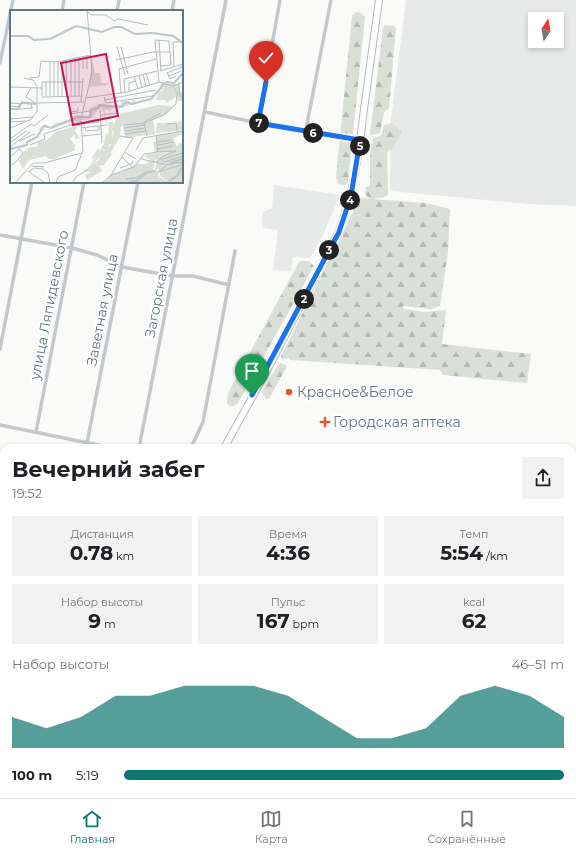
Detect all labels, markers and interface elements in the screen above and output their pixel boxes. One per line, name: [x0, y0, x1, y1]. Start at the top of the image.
inset map: [10, 10, 183, 183]
north arrow: [528, 12, 564, 48]
map controls: [528, 12, 564, 48]
pin: [249, 41, 283, 82]
icon: check: [255, 47, 277, 69]
pin: 7: [249, 113, 269, 133]
text: 7: [256, 116, 262, 130]
pin: 6: [303, 123, 323, 143]
text: 6: [309, 126, 317, 140]
pin: 5: [350, 136, 370, 156]
text: 5: [357, 139, 363, 153]
pin: 4: [340, 190, 360, 210]
text: 4: [346, 193, 354, 207]
street label: Загорская улица: [141, 217, 181, 339]
street label: улица Ляпидевского: [25, 229, 72, 382]
pin: 3: [319, 240, 339, 260]
text: 3: [326, 243, 332, 257]
street label: Заветная улица: [82, 252, 122, 368]
pin: 2: [294, 289, 314, 309]
text: 2: [301, 292, 307, 306]
pin: [235, 354, 269, 395]
icon: arrive: [241, 360, 263, 382]
place label: Красное&Белое: [297, 383, 414, 401]
marker: Красное&Белое: [284, 387, 294, 397]
place label: Городская аптека: [333, 413, 461, 431]
marker: Городская аптека: [320, 417, 330, 427]
text: Вечерний забег: [12, 456, 205, 483]
button: share: [522, 457, 564, 499]
text: 19:52: [12, 485, 42, 501]
text: Дистанция: [70, 527, 134, 541]
text: Время: [269, 527, 307, 541]
text: Темп: [460, 527, 488, 541]
text: 0.78: [70, 541, 113, 565]
text: 4:36: [266, 541, 310, 565]
text: 5:54: [440, 541, 483, 565]
text: km: [113, 549, 134, 563]
text: /km: [483, 549, 508, 563]
text: Набор высоты: [61, 595, 143, 609]
text: Пульс: [271, 595, 305, 609]
text: kcal: [463, 595, 485, 609]
text: 9: [88, 609, 101, 633]
text: 167: [257, 609, 290, 633]
text: 62: [462, 609, 486, 633]
text: m: [101, 617, 116, 631]
text: bpm: [290, 617, 319, 631]
text: Набор высоты: [12, 656, 109, 672]
text: 46–51 m: [512, 656, 564, 672]
text: 100 m: [12, 767, 52, 783]
text: 5:19: [76, 767, 99, 783]
tab: Главная: [70, 808, 115, 846]
tab: Карта: [255, 808, 288, 846]
tab: Сохранённые: [427, 808, 506, 846]

